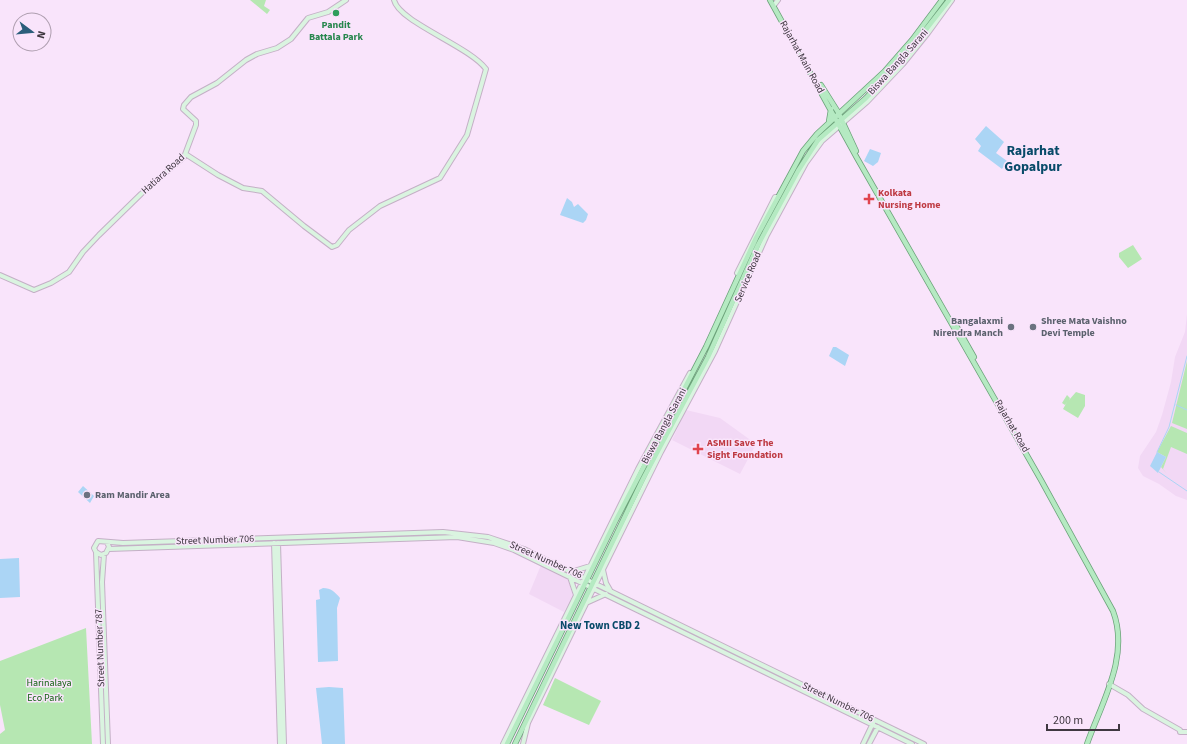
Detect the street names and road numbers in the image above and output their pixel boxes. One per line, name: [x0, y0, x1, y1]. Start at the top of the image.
street label: Rajarhat Main Road: [776, 18, 828, 96]
street label: Biswa Bangla Sarani: [865, 26, 931, 98]
street label: Hatiara Road: [138, 151, 188, 197]
street label: Service Road: [731, 249, 765, 305]
street label: Biswa Bangla Sarani: [638, 386, 690, 466]
street label: Rajarhat Road: [991, 397, 1033, 455]
street label: Street Number 706: [176, 532, 254, 548]
street label: Street Number 706: [507, 538, 585, 582]
street label: Street Number 787: [92, 609, 108, 687]
street label: Street Number 706: [800, 679, 876, 725]

